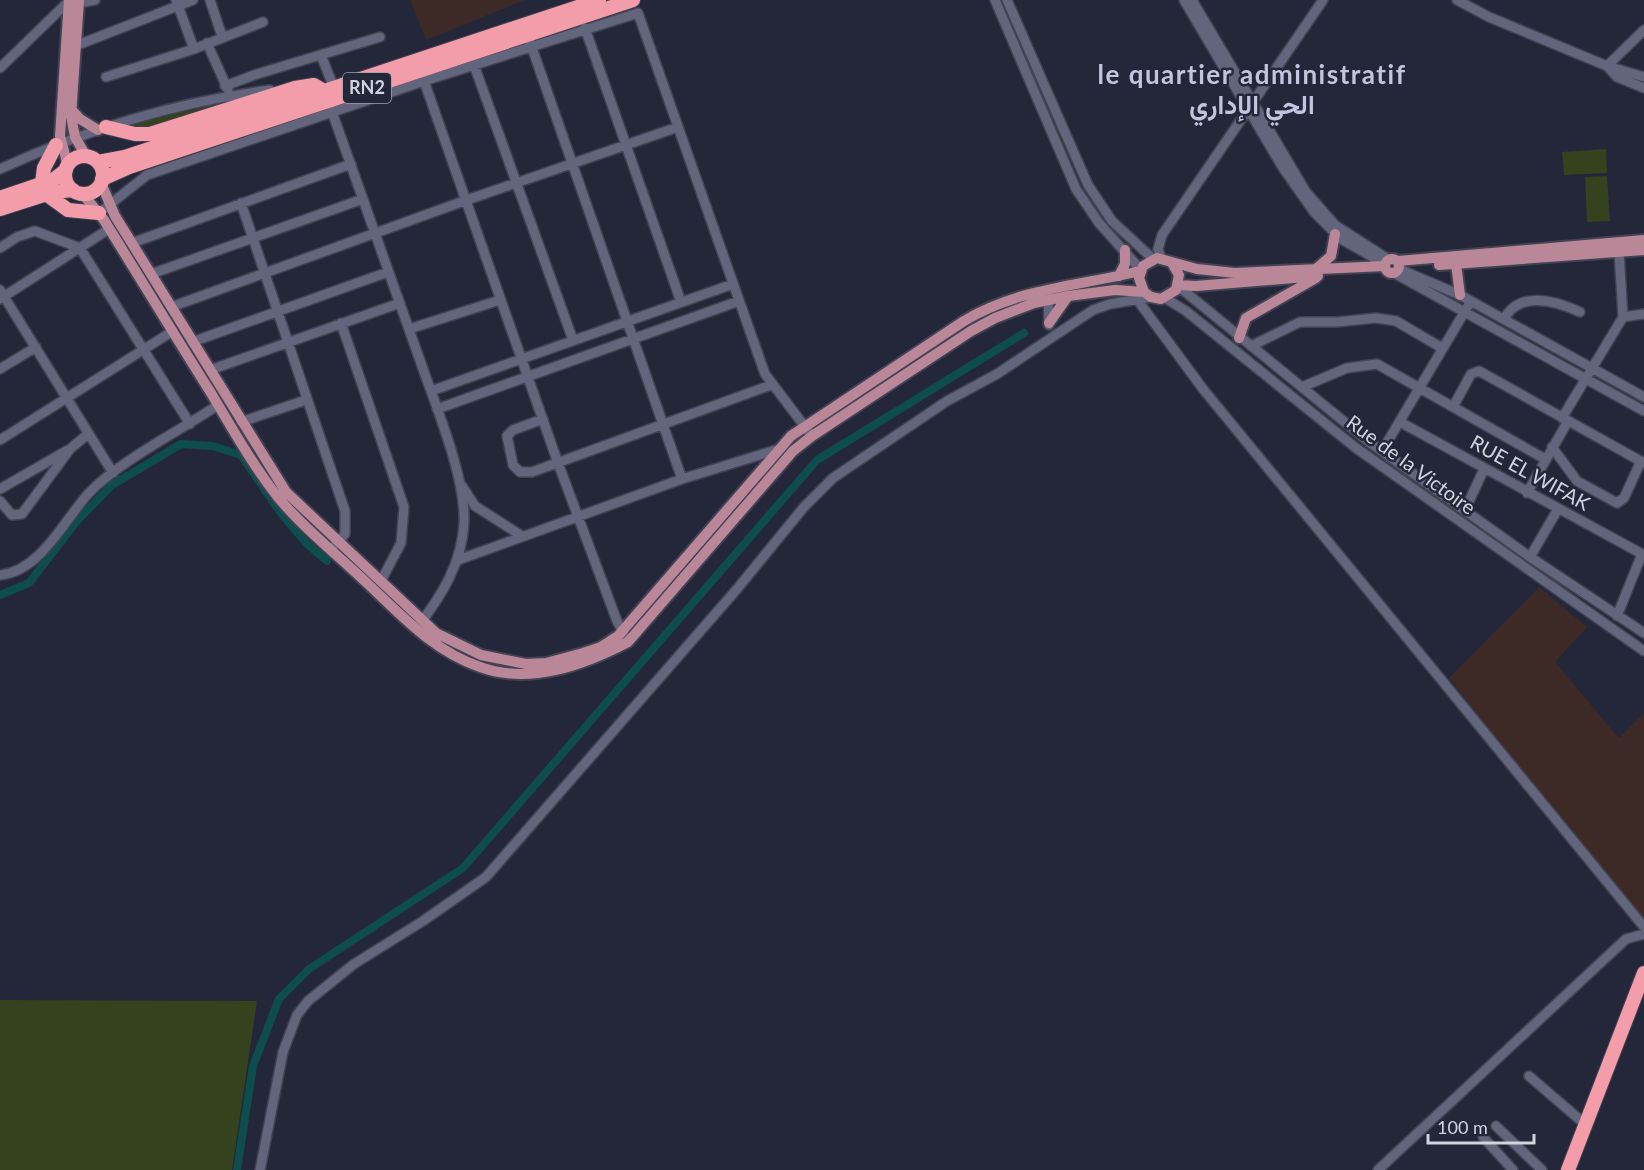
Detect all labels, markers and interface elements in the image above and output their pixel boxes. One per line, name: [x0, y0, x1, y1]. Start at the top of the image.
district label: le quartier administratif الحي الإداري: [1098, 58, 1406, 127]
road number: RN2: [343, 73, 391, 103]
street label: Rue de la Victoire: [1342, 409, 1481, 519]
street label: RUE EL WIFAK: [1466, 429, 1595, 515]
scale bar: [1428, 1107, 1534, 1145]
text: 100 m: [1437, 1116, 1488, 1138]

